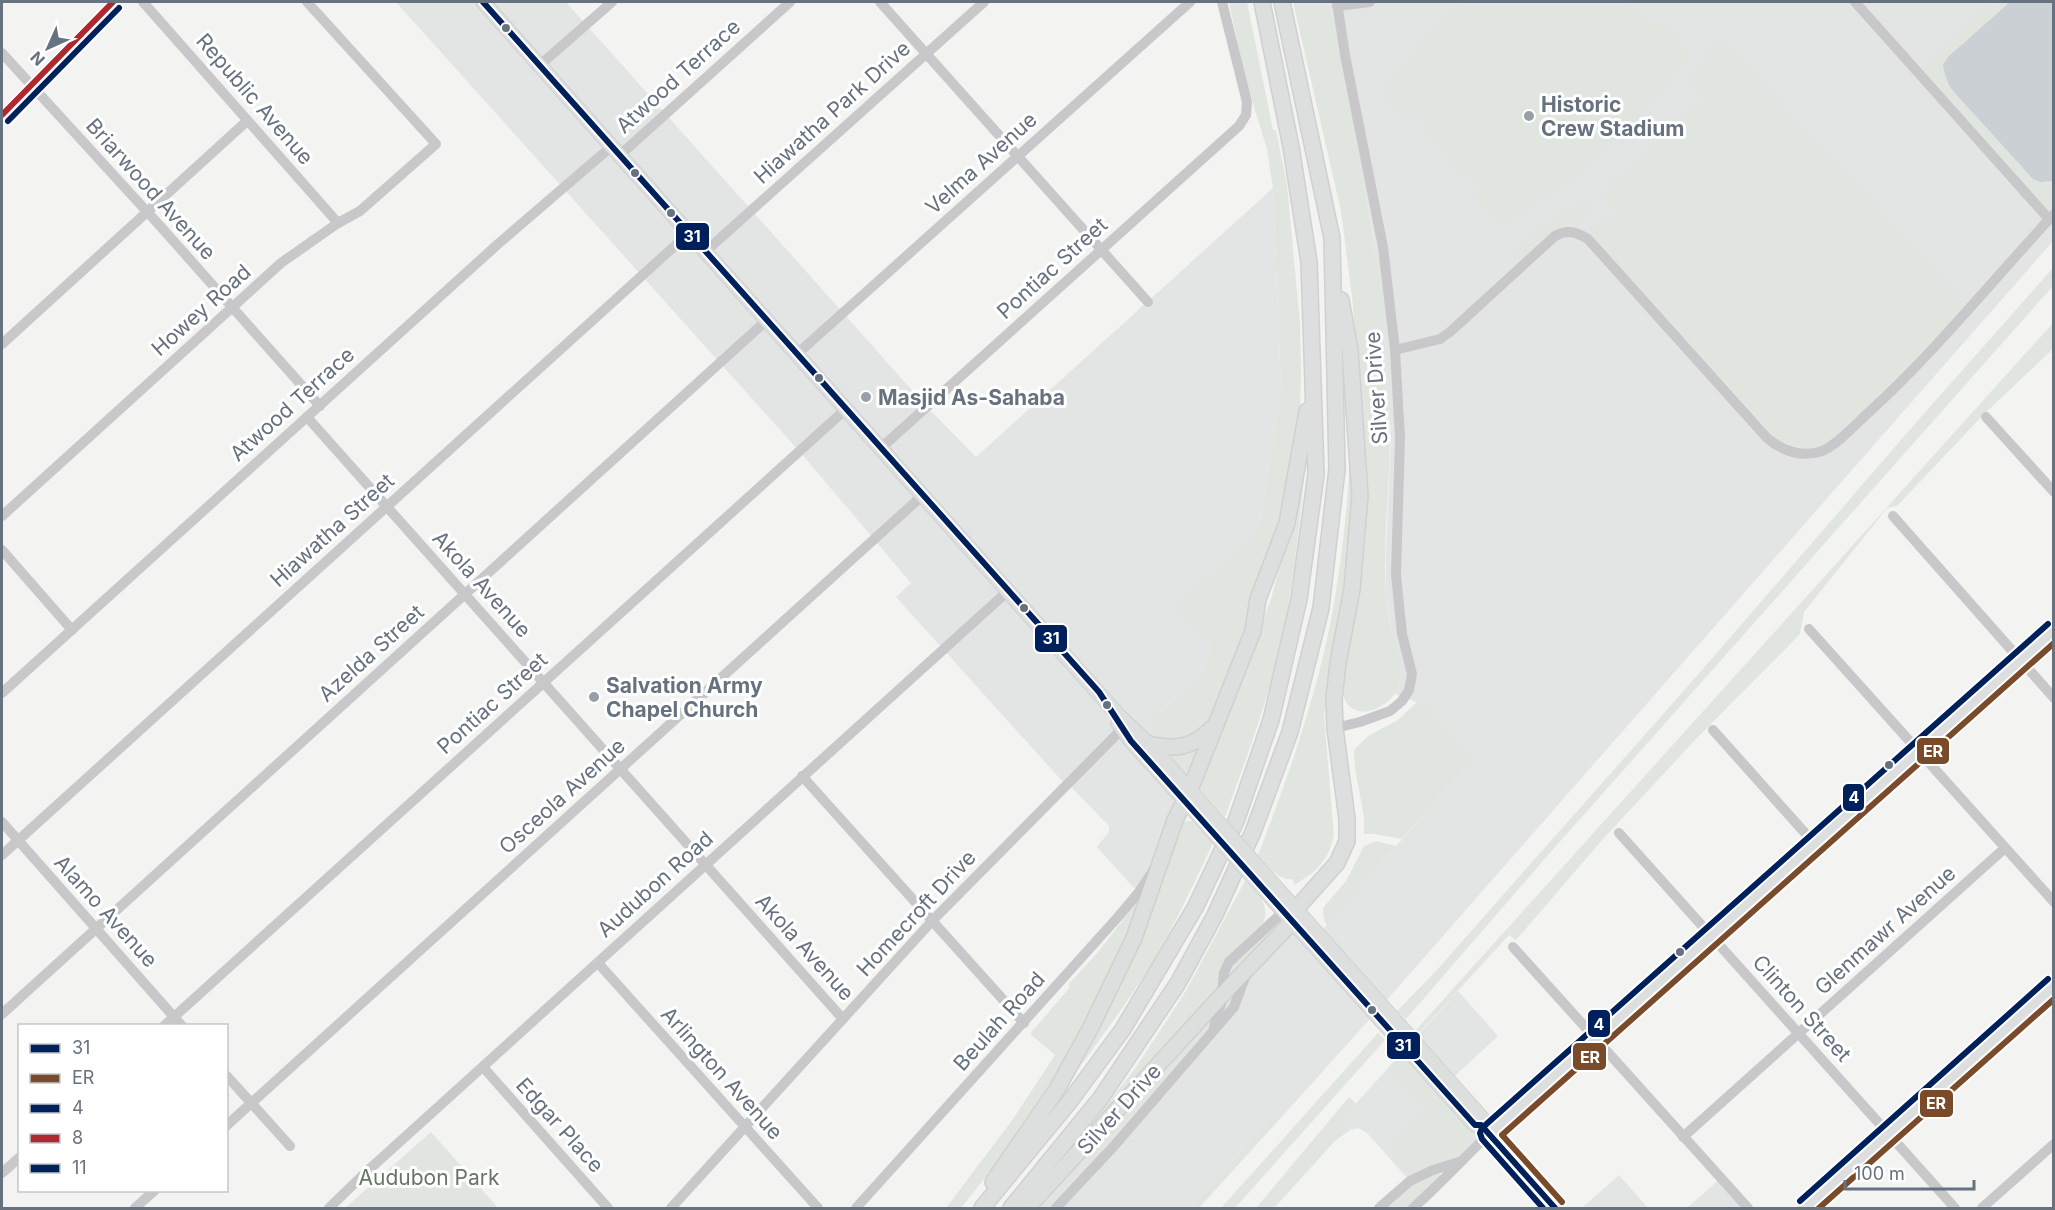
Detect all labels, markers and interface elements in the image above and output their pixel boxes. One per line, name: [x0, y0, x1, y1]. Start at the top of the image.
street label: Atwood Terrace: [611, 14, 745, 138]
north arrow: [18, 18, 78, 78]
unlabelled marker: [500, 22, 512, 34]
street label: Republic Avenue: [191, 28, 319, 170]
street label: Hiawatha Park Drive: [749, 35, 915, 189]
text: N: [26, 47, 49, 70]
place label: Historic Crew Stadium: [1541, 92, 1685, 141]
street label: Velma Avenue: [920, 107, 1042, 219]
marker: Historic Crew Stadium: [1522, 109, 1536, 123]
street label: Briarwood Avenue: [81, 113, 221, 265]
unlabelled marker: [629, 167, 641, 179]
unlabelled marker: [665, 207, 677, 219]
street label: Pontiac Street: [992, 212, 1112, 324]
line badge: 31: [675, 222, 710, 251]
text: 31: [683, 226, 701, 246]
street label: Howey Road: [146, 259, 256, 361]
street label: Silver Drive: [1360, 331, 1392, 445]
street label: Atwood Terrace: [225, 342, 359, 466]
unlabelled marker: [813, 372, 825, 384]
place label: Masjid As-Sahaba: [878, 385, 1065, 410]
marker: Masjid As-Sahaba: [859, 390, 873, 404]
street label: Hiawatha Street: [265, 468, 399, 592]
street label: Akola Avenue: [428, 526, 536, 642]
street label: Azelda Street: [313, 599, 429, 707]
unlabelled marker: [1018, 602, 1030, 614]
line badge: 31: [1034, 624, 1068, 653]
text: 31: [1042, 628, 1060, 648]
street label: Pontiac Street: [432, 647, 552, 759]
place label: Salvation Army Chapel Church: [606, 673, 763, 722]
marker: Salvation Army Chapel Church: [587, 690, 601, 704]
unlabelled marker: [1101, 699, 1113, 711]
street label: Osceola Avenue: [494, 733, 630, 859]
line badge: ER: [1916, 737, 1950, 765]
text: ER: [1923, 741, 1944, 761]
unlabelled marker: [1883, 759, 1895, 771]
line badge: 4: [1842, 783, 1865, 812]
text: 4: [1849, 787, 1860, 807]
street label: Audubon Road: [592, 826, 718, 942]
street label: Homecroft Drive: [851, 845, 981, 981]
street label: Alamo Avenue: [49, 850, 163, 972]
street label: Glenmawr Avenue: [1810, 860, 1960, 1000]
street label: Akola Avenue: [751, 889, 859, 1005]
unlabelled marker: [1674, 946, 1686, 958]
street label: Clinton Street: [1748, 950, 1856, 1067]
street label: Beulah Road: [948, 966, 1050, 1076]
street label: Arlington Avenue: [656, 1002, 788, 1144]
unlabelled marker: [1366, 1004, 1378, 1016]
line badge: 4: [1587, 1009, 1611, 1038]
text: 4: [1594, 1014, 1605, 1034]
legend: [18, 1024, 228, 1192]
line badge: 31: [1386, 1031, 1421, 1060]
text: 31: [1394, 1035, 1412, 1055]
text: 31: [72, 1037, 90, 1058]
line badge: ER: [1572, 1042, 1607, 1071]
text: ER: [1580, 1047, 1601, 1067]
street label: Silver Drive: [1072, 1059, 1166, 1159]
text: ER: [72, 1067, 95, 1088]
street label: Edgar Place: [511, 1073, 609, 1177]
line badge: ER: [1919, 1089, 1954, 1118]
text: ER: [1926, 1093, 1947, 1113]
text: 4: [72, 1097, 84, 1118]
text: 8: [72, 1127, 83, 1148]
scale bar: [1845, 1153, 1974, 1191]
text: 11: [72, 1157, 87, 1178]
text: 100 m: [1854, 1163, 1905, 1184]
park label: Audubon Park: [359, 1165, 500, 1190]

